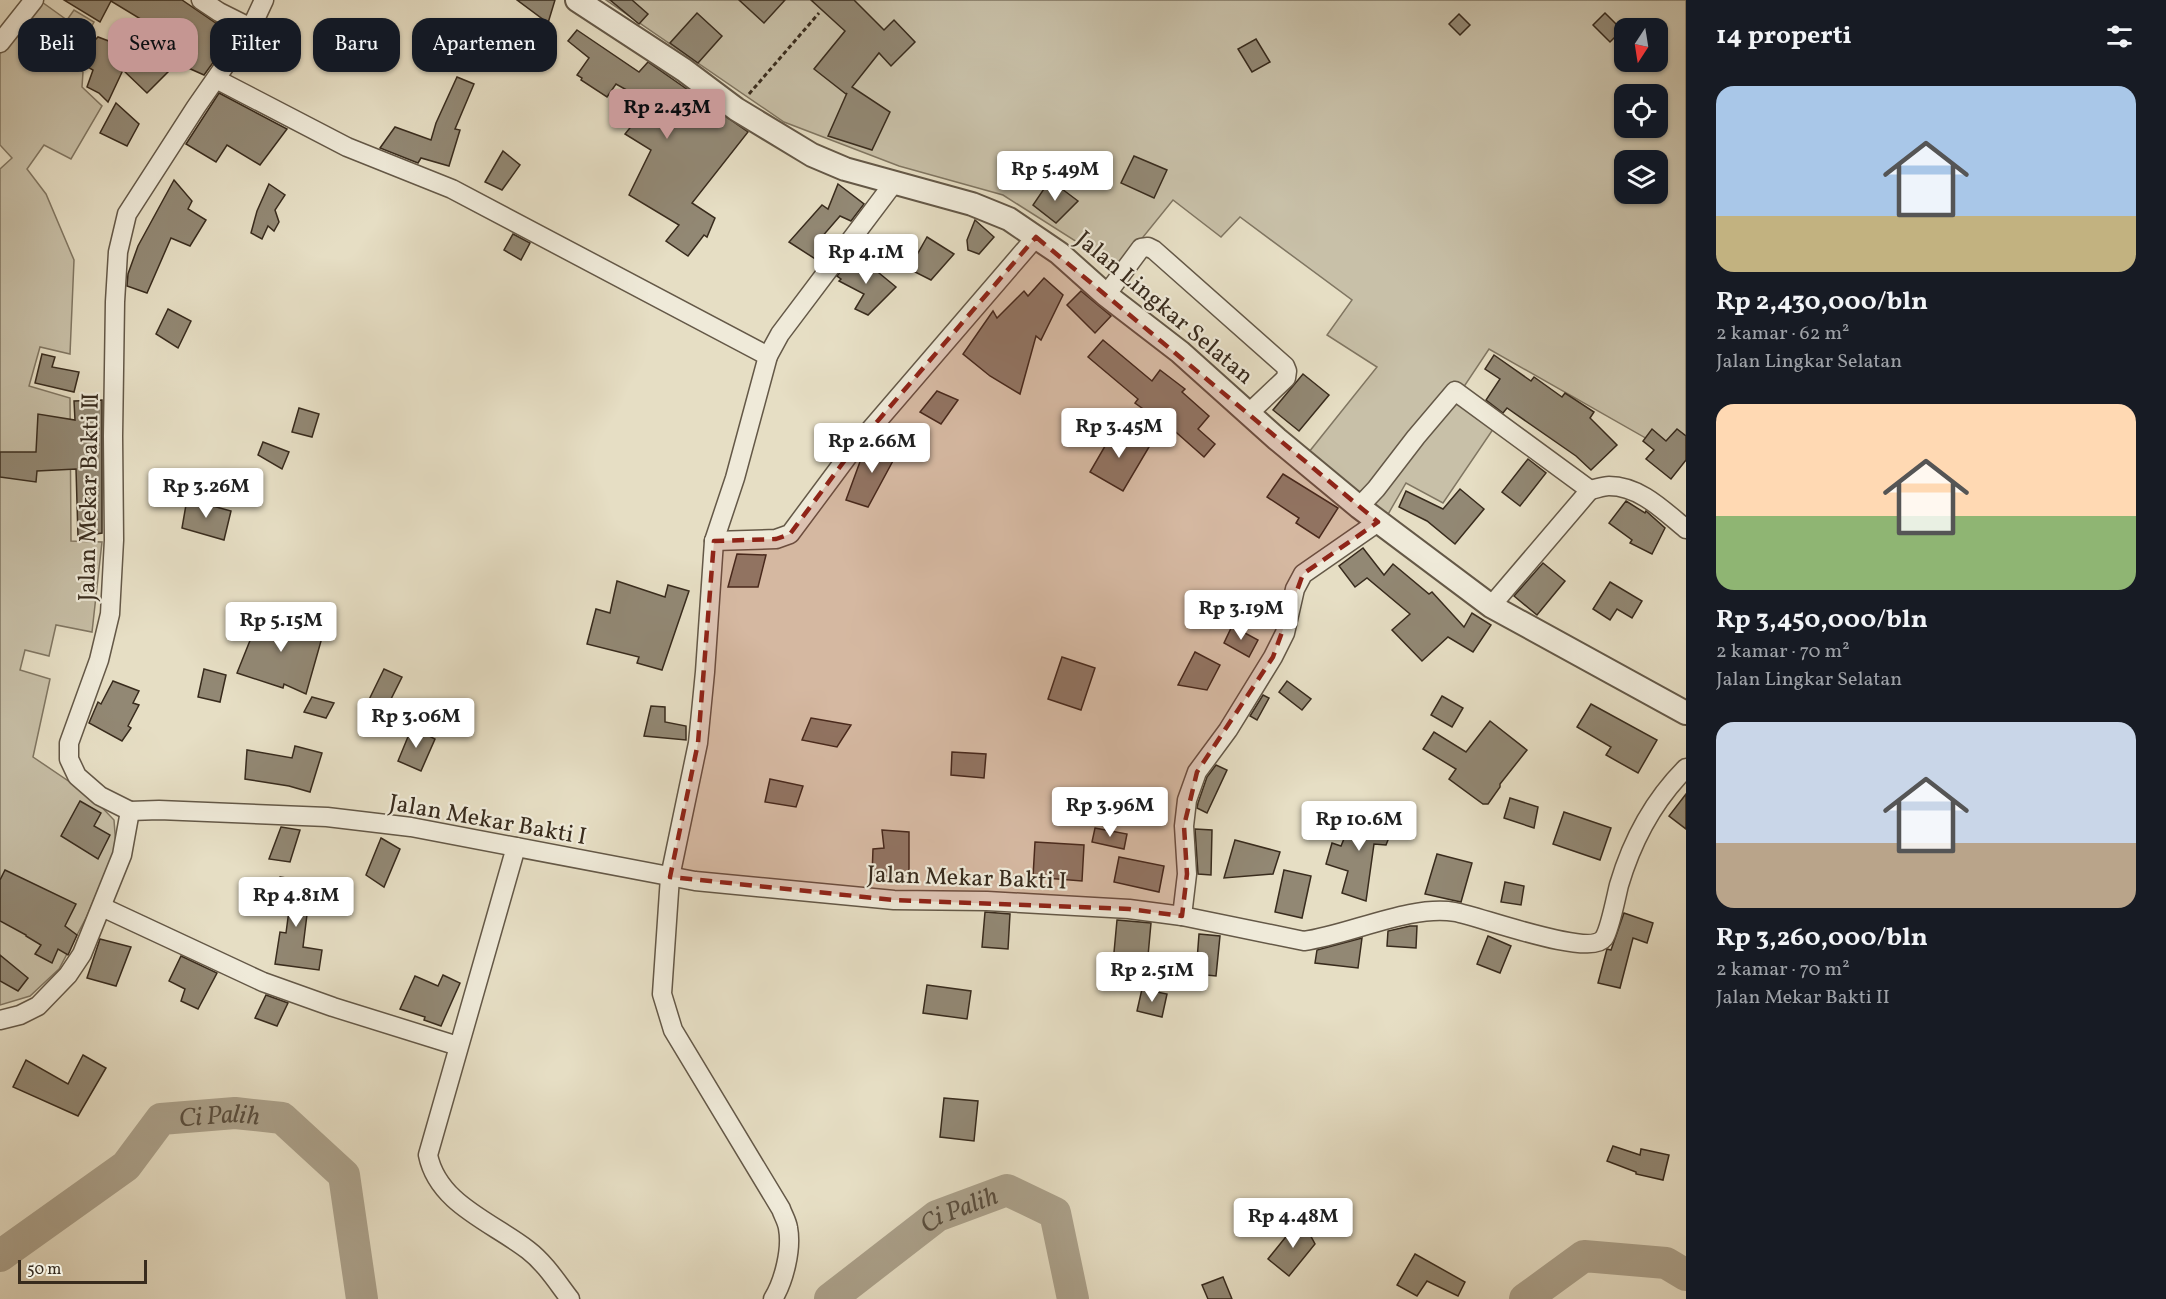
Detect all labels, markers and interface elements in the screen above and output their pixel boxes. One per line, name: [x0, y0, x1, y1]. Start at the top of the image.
chip: Beli: [18, 18, 96, 72]
chip: Sewa: [108, 18, 198, 72]
chip: Filter: [210, 18, 301, 72]
chip: Baru: [313, 18, 400, 72]
chip: Apartemen: [412, 18, 557, 72]
north arrow: [1614, 18, 1668, 72]
map controls: [1614, 18, 1668, 204]
text: 14 properti: [1716, 18, 1852, 54]
icon: filters: [2103, 20, 2136, 53]
button: locate: [1614, 84, 1668, 138]
pin: Rp 2.43M: [605, 89, 729, 140]
text: Rp 2.43M: [623, 94, 711, 122]
icon: home: [1872, 125, 1980, 233]
button: layers: [1614, 150, 1668, 204]
pin: Rp 5.49M: [993, 151, 1117, 202]
text: Rp 5.49M: [1011, 156, 1099, 184]
street label: Jalan Lingkar Selatan: [1067, 224, 1260, 393]
pin: Rp 4.1M: [811, 234, 921, 285]
text: Rp 4.1M: [828, 239, 904, 267]
text: Rp 2,430,000/bln: [1716, 284, 1928, 320]
text: 2 kamar · 62 m²: [1716, 320, 1850, 348]
text: Jalan Lingkar Selatan: [1716, 348, 1902, 376]
street label: Jalan Mekar Bakti II: [71, 392, 109, 602]
pin: Rp 3.45M: [1057, 408, 1181, 459]
text: Rp 3.45M: [1075, 413, 1163, 441]
pin: Rp 2.66M: [810, 423, 934, 474]
text: Rp 2.66M: [828, 428, 916, 456]
icon: home: [1872, 443, 1980, 551]
pin: Rp 3.26M: [144, 468, 268, 519]
text: Rp 3.26M: [162, 473, 250, 501]
pin: Rp 3.19M: [1179, 590, 1303, 641]
text: Rp 3.19M: [1199, 595, 1283, 623]
pin: Rp 5.15M: [219, 602, 343, 653]
text: Rp 3,450,000/bln: [1716, 602, 1928, 638]
text: Rp 5.15M: [240, 607, 322, 635]
text: 2 kamar · 70 m²: [1716, 638, 1850, 666]
text: Jalan Lingkar Selatan: [1716, 666, 1902, 694]
pin: Rp 3.06M: [354, 698, 478, 749]
text: Rp 3.06M: [371, 703, 461, 731]
icon: home: [1872, 761, 1980, 869]
street label: Jalan Mekar Bakti I: [386, 787, 589, 855]
pin: Rp 3.96M: [1048, 787, 1172, 838]
text: Rp 3.96M: [1066, 792, 1154, 820]
pin: Rp 10.6M: [1297, 801, 1421, 852]
text: Rp 10.6M: [1316, 806, 1403, 834]
street label: Jalan Mekar Bakti I: [866, 859, 1068, 899]
pin: Rp 4.81M: [234, 877, 358, 928]
text: Rp 4.81M: [253, 882, 339, 910]
text: Rp 3,260,000/bln: [1716, 920, 1928, 956]
pin: Rp 2.51M: [1090, 952, 1214, 1003]
text: 2 kamar · 70 m²: [1716, 956, 1850, 984]
text: Rp 2.51M: [1110, 957, 1194, 985]
text: Jalan Mekar Bakti II: [1716, 984, 1890, 1012]
water label: Ci Palih: [177, 1097, 262, 1137]
water label: Ci Palih: [913, 1179, 1003, 1243]
pin: Rp 4.48M: [1231, 1198, 1355, 1249]
text: Rp 4.48M: [1248, 1203, 1338, 1231]
scale bar: [18, 1257, 147, 1284]
text: 50 m: [27, 1259, 61, 1281]

